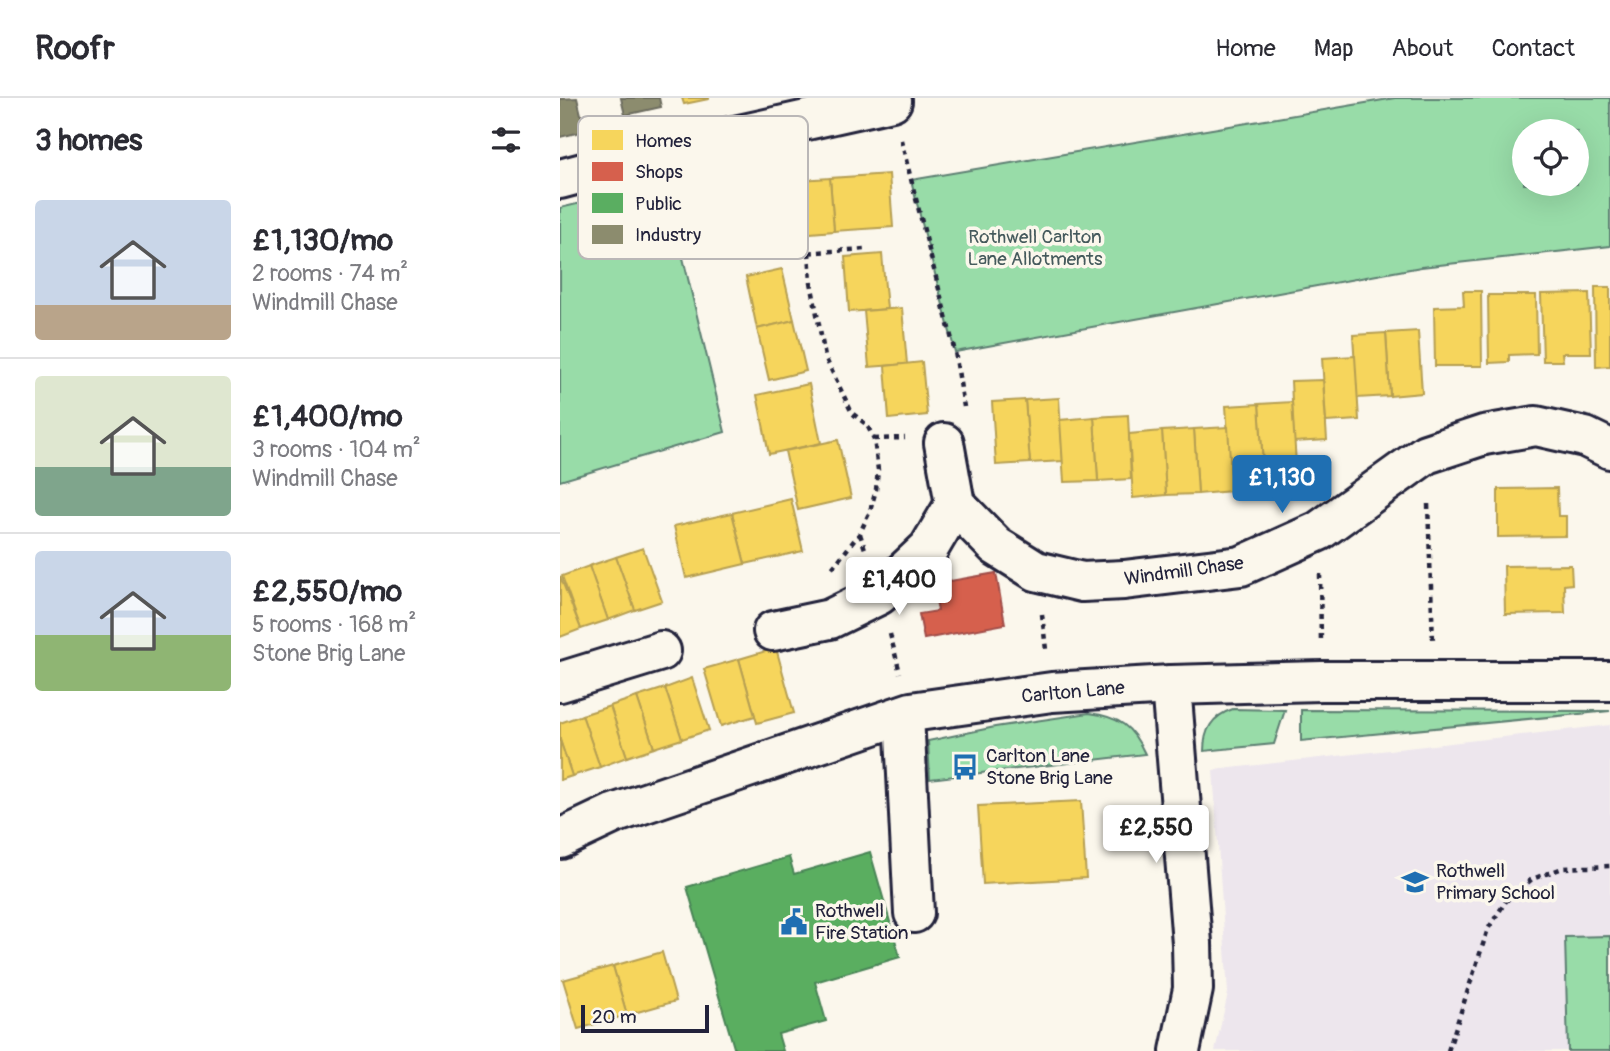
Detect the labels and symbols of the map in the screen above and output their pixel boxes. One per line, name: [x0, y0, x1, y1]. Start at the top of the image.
legend: [578, 116, 808, 259]
text: Homes: [635, 129, 692, 153]
text: Shops: [635, 160, 683, 184]
text: Public: [635, 192, 682, 216]
text: Industry: [635, 223, 701, 247]
park label: Rothwell Carlton Lane Allotments: [967, 225, 1103, 271]
pin: £1,130: [1225, 456, 1339, 515]
street label: Windmill Chase: [1123, 551, 1246, 591]
pin: £1,400: [842, 558, 956, 617]
street label: Carlton Lane: [1020, 675, 1126, 708]
place label: Carlton Lane Stone Brig Lane: [986, 744, 1113, 790]
bus stop icon: Carlton Lane Stone Brig Lane: [950, 752, 980, 782]
pin: £2,550: [1099, 806, 1213, 865]
place label: Rothwell Primary School: [1436, 859, 1555, 905]
school or university icon: Rothwell Primary School: [1400, 867, 1430, 897]
place label: Rothwell Fire Station: [815, 899, 909, 945]
public building icon: Rothwell Fire Station: [779, 907, 809, 937]
scale bar: [581, 1002, 709, 1034]

